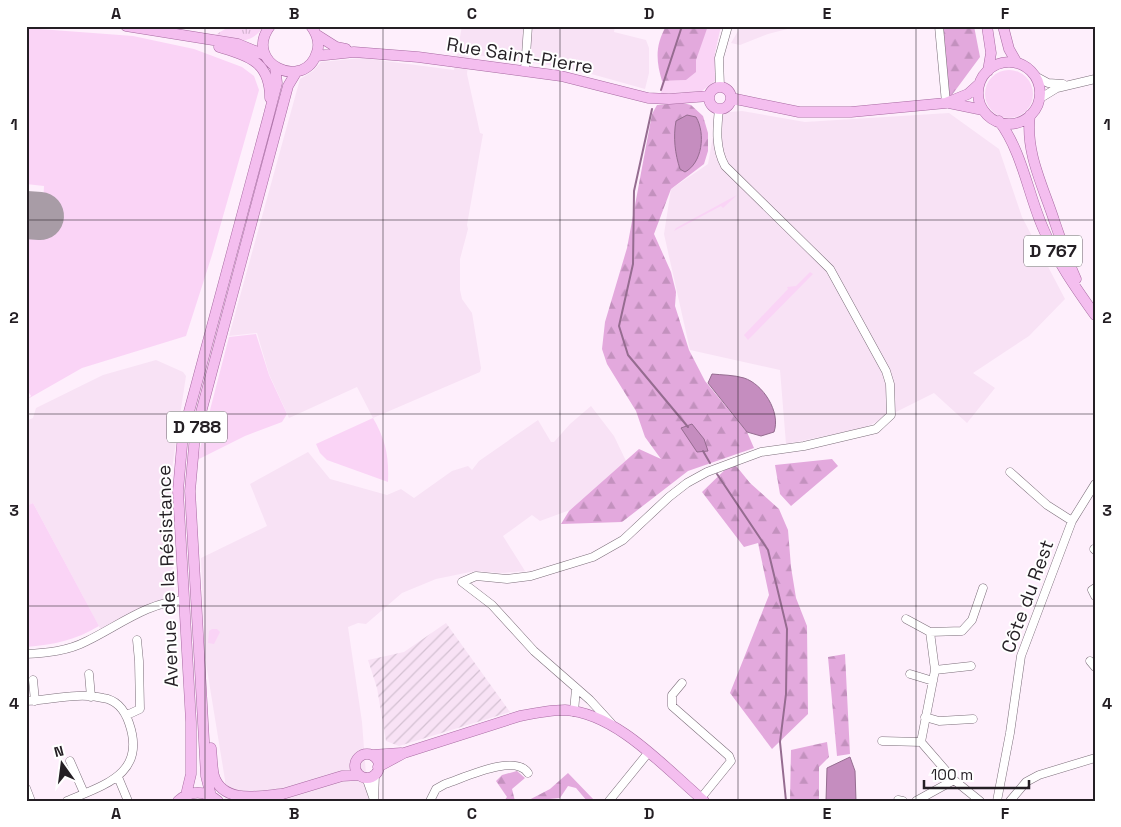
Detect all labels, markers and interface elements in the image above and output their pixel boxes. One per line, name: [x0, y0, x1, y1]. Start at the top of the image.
text: A: [111, 3, 121, 24]
text: B: [289, 3, 299, 24]
text: C: [467, 3, 477, 24]
text: D: [644, 3, 654, 24]
text: E: [823, 3, 832, 24]
text: F: [1001, 3, 1010, 24]
street label: Rue Saint-Pierre: [445, 32, 595, 79]
text: 1: [10, 114, 18, 135]
text: 1: [1103, 114, 1111, 135]
road number: D 767: [1024, 236, 1082, 266]
text: 2: [9, 307, 19, 328]
text: 2: [1102, 307, 1112, 328]
road number: D 788: [167, 412, 227, 442]
street label: Avenue de la Résistance: [151, 464, 184, 688]
text: 3: [9, 500, 19, 521]
text: 3: [1102, 500, 1112, 521]
street label: Côte du Rest: [995, 536, 1060, 656]
text: 4: [9, 693, 19, 714]
text: 4: [1102, 693, 1112, 714]
north arrow: [38, 740, 88, 790]
text: N: [52, 742, 66, 761]
scale bar: [924, 757, 1028, 789]
text: 100 m: [931, 765, 973, 784]
text: A: [111, 803, 121, 824]
text: B: [289, 803, 299, 824]
text: C: [467, 803, 477, 824]
text: D: [644, 803, 654, 824]
text: E: [823, 803, 832, 824]
text: F: [1001, 803, 1010, 824]

